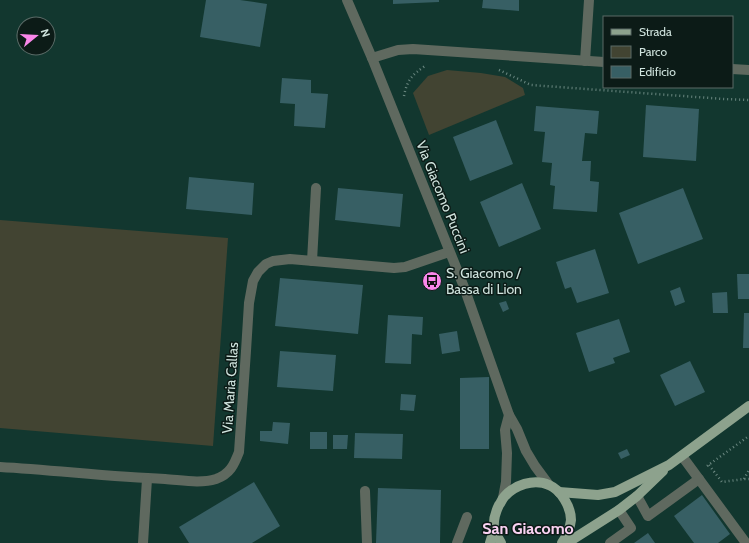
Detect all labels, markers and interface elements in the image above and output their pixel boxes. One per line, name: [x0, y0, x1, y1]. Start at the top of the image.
north arrow: [16, 16, 56, 56]
legend: [603, 16, 733, 88]
text: Strada: [639, 24, 672, 39]
text: N: [38, 27, 53, 39]
text: Parco: [639, 44, 667, 59]
text: Edificio: [639, 64, 676, 79]
street label: Via Giacomo Puccini: [412, 138, 474, 256]
place label: S. Giacomo / Bassa di Lion: [446, 264, 522, 298]
bus stop icon: S. Giacomo / Bassa di Lion: [421, 270, 443, 292]
street label: Via Maria Callas: [218, 341, 242, 434]
district label: San Giacomo: [482, 519, 574, 538]

